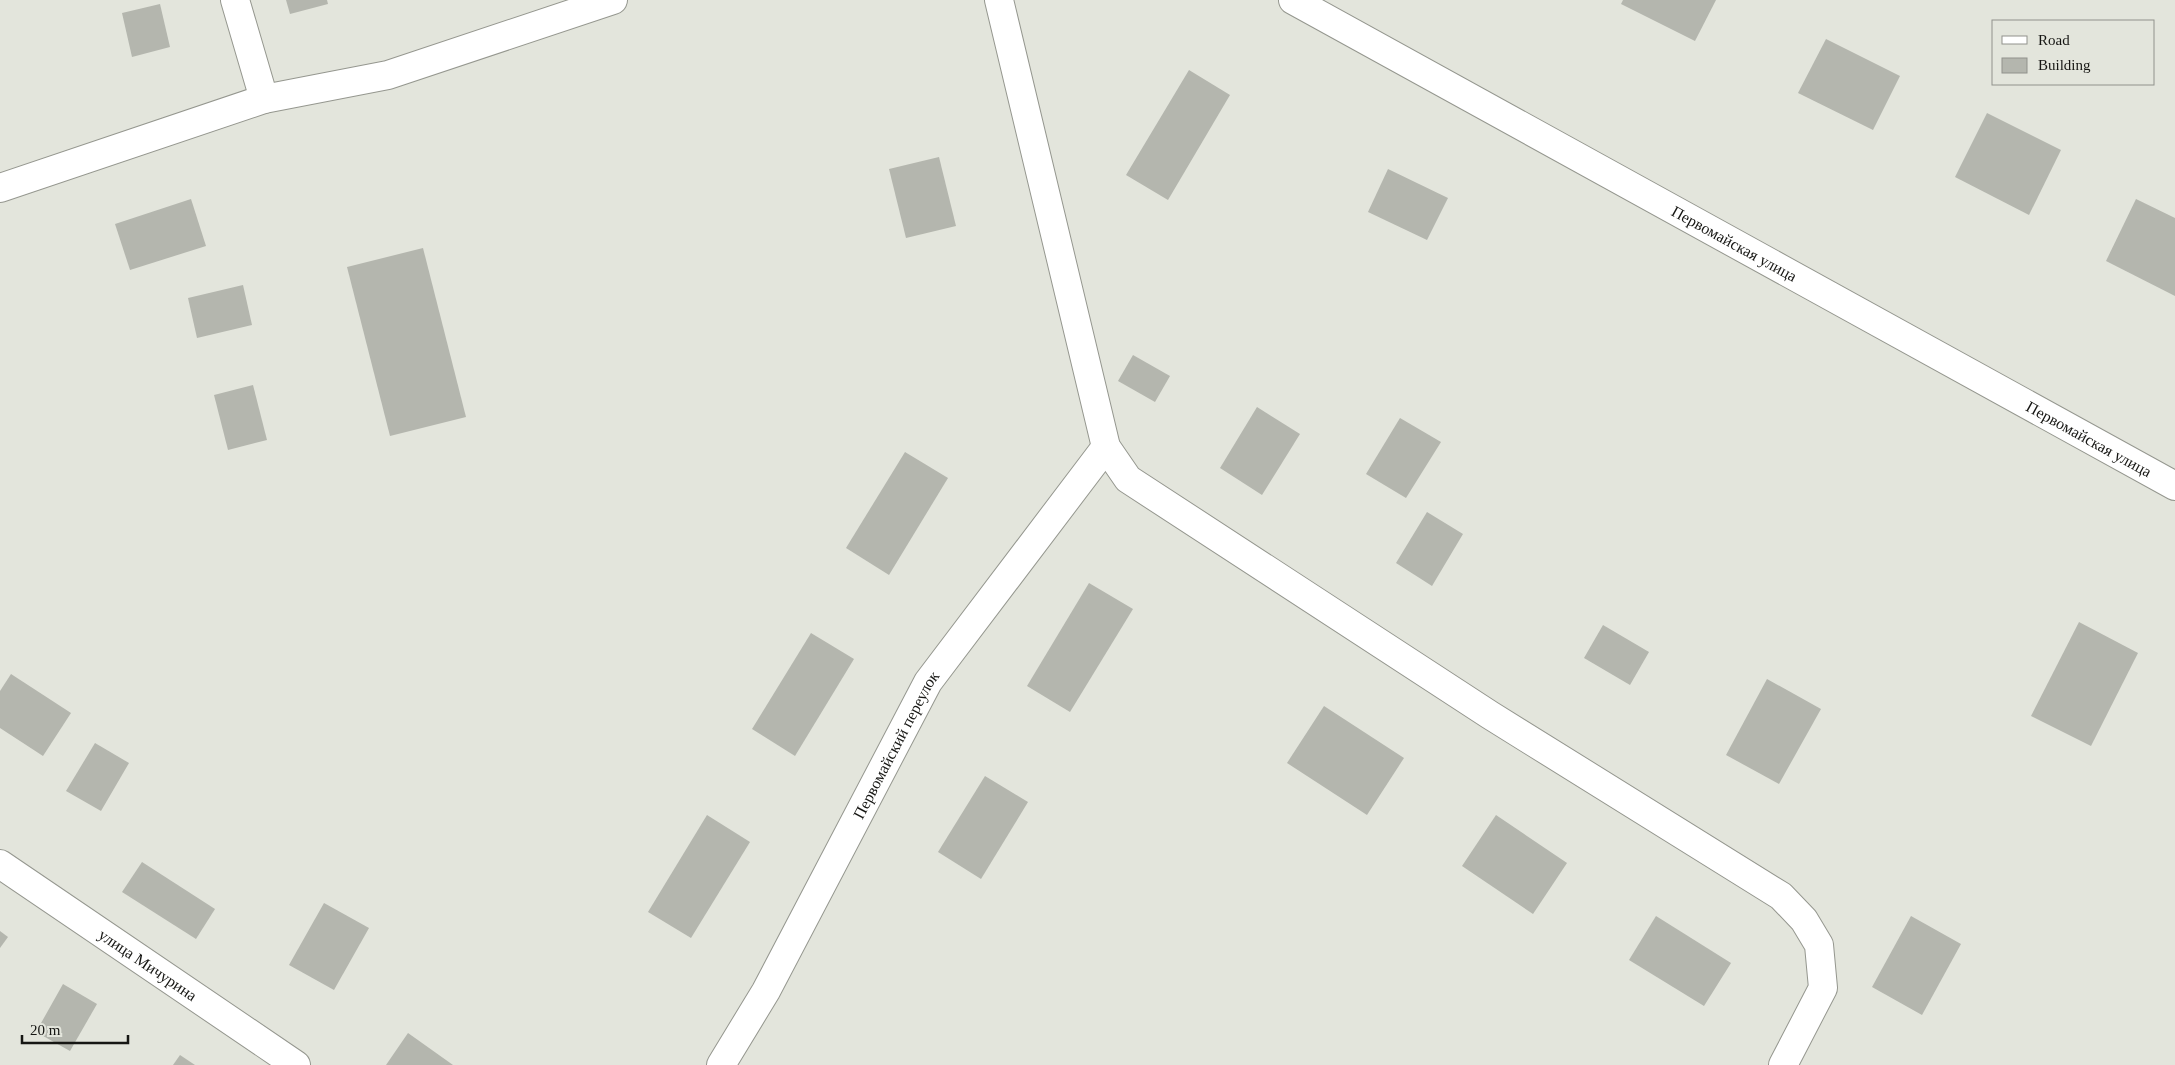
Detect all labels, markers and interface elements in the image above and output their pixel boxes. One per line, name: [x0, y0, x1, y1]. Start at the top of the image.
legend: [1992, 20, 2155, 85]
text: Road: [2038, 32, 2070, 48]
text: Building: [2038, 57, 2091, 73]
street label: Первомайская улица: [1669, 202, 1800, 285]
street label: Первомайская улица: [2023, 398, 2154, 480]
street label: Первомайский переулок: [850, 667, 943, 822]
street label: улица Мичурина: [95, 926, 200, 1004]
scale bar: [22, 1012, 129, 1044]
text: 20 m: [30, 1022, 61, 1038]

